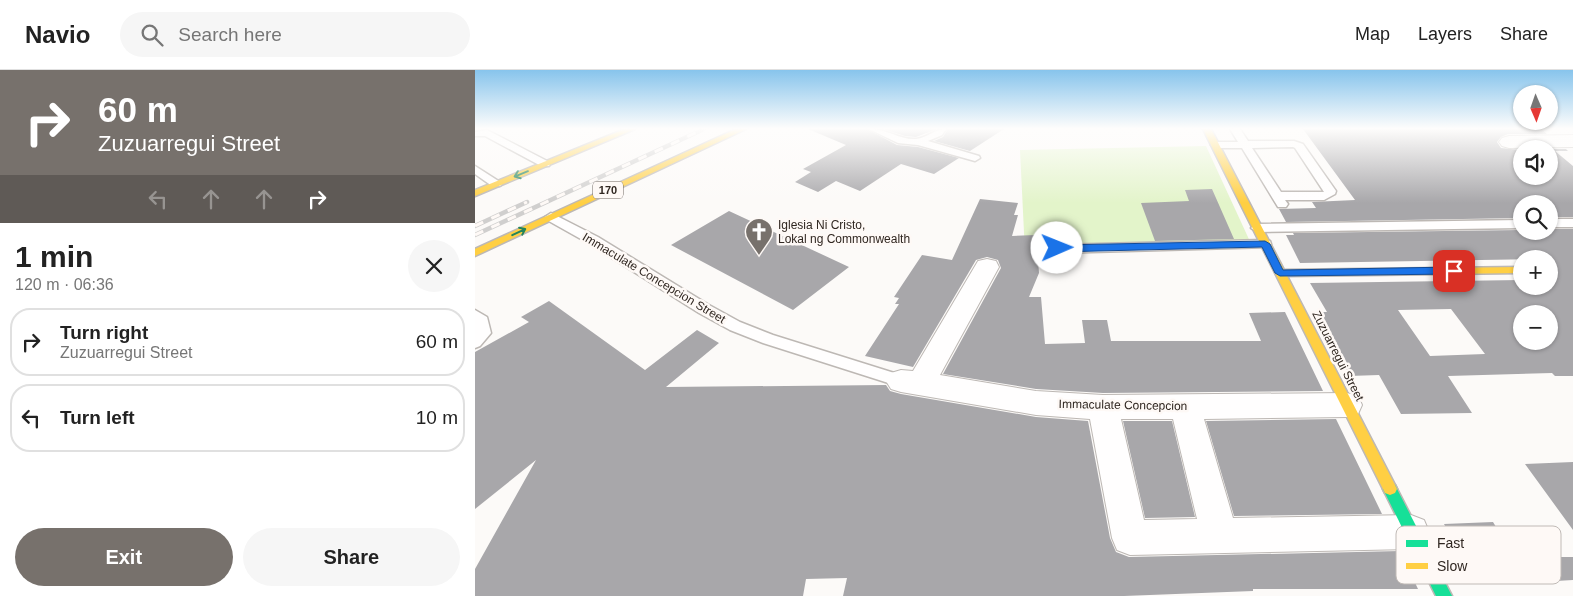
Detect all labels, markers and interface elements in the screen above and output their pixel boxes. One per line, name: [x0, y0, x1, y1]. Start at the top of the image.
search box: [120, 12, 470, 57]
text: Navio: [25, 21, 90, 48]
icon: search: [138, 21, 166, 49]
text: Search here: [178, 24, 282, 45]
text: Map: [1355, 24, 1390, 44]
text: Layers: [1418, 24, 1472, 44]
text: Share: [1500, 24, 1548, 44]
north arrow: [1513, 85, 1557, 130]
map controls: [1513, 85, 1558, 350]
icon: right: [15, 90, 80, 155]
text: 60 m: [98, 90, 178, 129]
text: Zuzuarregui Street: [98, 131, 280, 156]
button: sound: [1513, 140, 1558, 185]
one-way arrow: [514, 169, 529, 179]
road number: 170: [593, 182, 623, 198]
icon: left: [144, 185, 172, 213]
icon: ahead: [197, 185, 225, 213]
icon: ahead: [250, 185, 278, 213]
icon: right: [303, 185, 331, 213]
button: search: [1513, 195, 1558, 240]
church icon: Iglesia Ni Cristo, Lokal ng Commonwealth: [744, 217, 774, 256]
place label: Iglesia Ni Cristo, Lokal ng Commonwealth: [778, 218, 910, 246]
position arrow: [1030, 221, 1082, 273]
one-way arrow: [511, 227, 526, 236]
street label: Immaculate Concepcion Street: [580, 230, 728, 327]
text: 1 min: [15, 240, 93, 273]
button: close: [408, 240, 460, 292]
pin: [1433, 250, 1475, 292]
button: +: [1513, 250, 1558, 295]
icon: arrive: [1440, 257, 1468, 285]
text: 120 m · 06:36: [15, 276, 114, 293]
button: −: [1513, 305, 1558, 350]
street label: Zuzuarregui Street: [1309, 309, 1367, 404]
text: Turn right: [60, 322, 148, 343]
icon: right: [17, 328, 45, 356]
text: 60 m: [416, 331, 458, 352]
text: Zuzuarregui Street: [60, 344, 193, 361]
street label: Immaculate Concepcion: [1059, 397, 1187, 413]
icon: left: [17, 404, 45, 432]
text: Turn left: [60, 407, 135, 428]
text: 10 m: [416, 407, 458, 428]
legend: [1396, 526, 1561, 584]
button: Exit: [15, 528, 233, 586]
button: Share: [243, 528, 460, 586]
text: Fast: [1437, 535, 1464, 551]
text: Slow: [1437, 558, 1468, 574]

